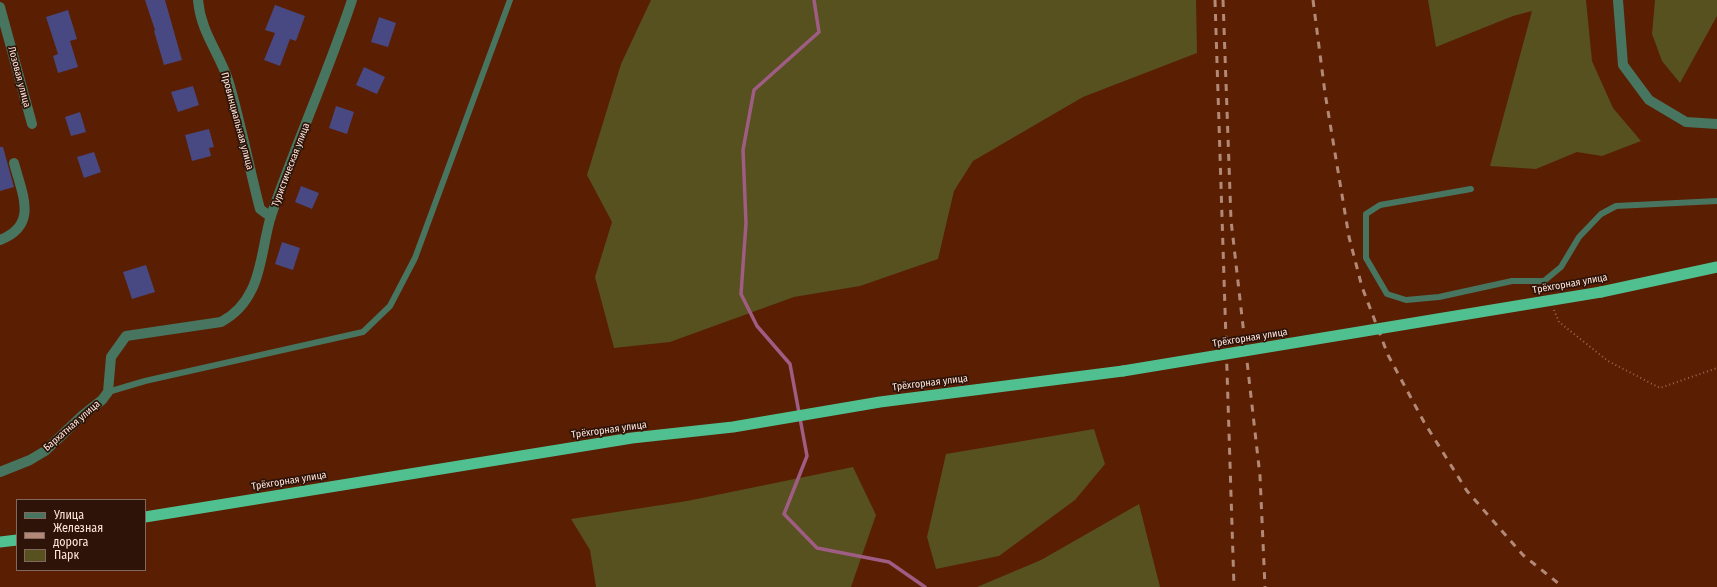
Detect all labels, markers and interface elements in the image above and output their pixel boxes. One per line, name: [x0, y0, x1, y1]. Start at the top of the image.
street label: Лозовая улица: [5, 45, 33, 109]
street label: Провинциальная улица: [218, 71, 256, 171]
street label: Туристическая улица: [269, 121, 313, 209]
street label: Трёхгорная улица: [1532, 271, 1608, 297]
street label: Трёхгорная улица: [1212, 326, 1288, 350]
street label: Трёхгорная улица: [892, 372, 968, 394]
street label: Бархатная улица: [41, 398, 103, 454]
street label: Трёхгорная улица: [571, 419, 647, 441]
street label: Трёхгорная улица: [251, 469, 327, 493]
legend: [16, 499, 146, 571]
text: Улица: [54, 508, 84, 522]
text: Железная дорога: [53, 521, 103, 549]
text: Парк: [54, 548, 79, 562]

